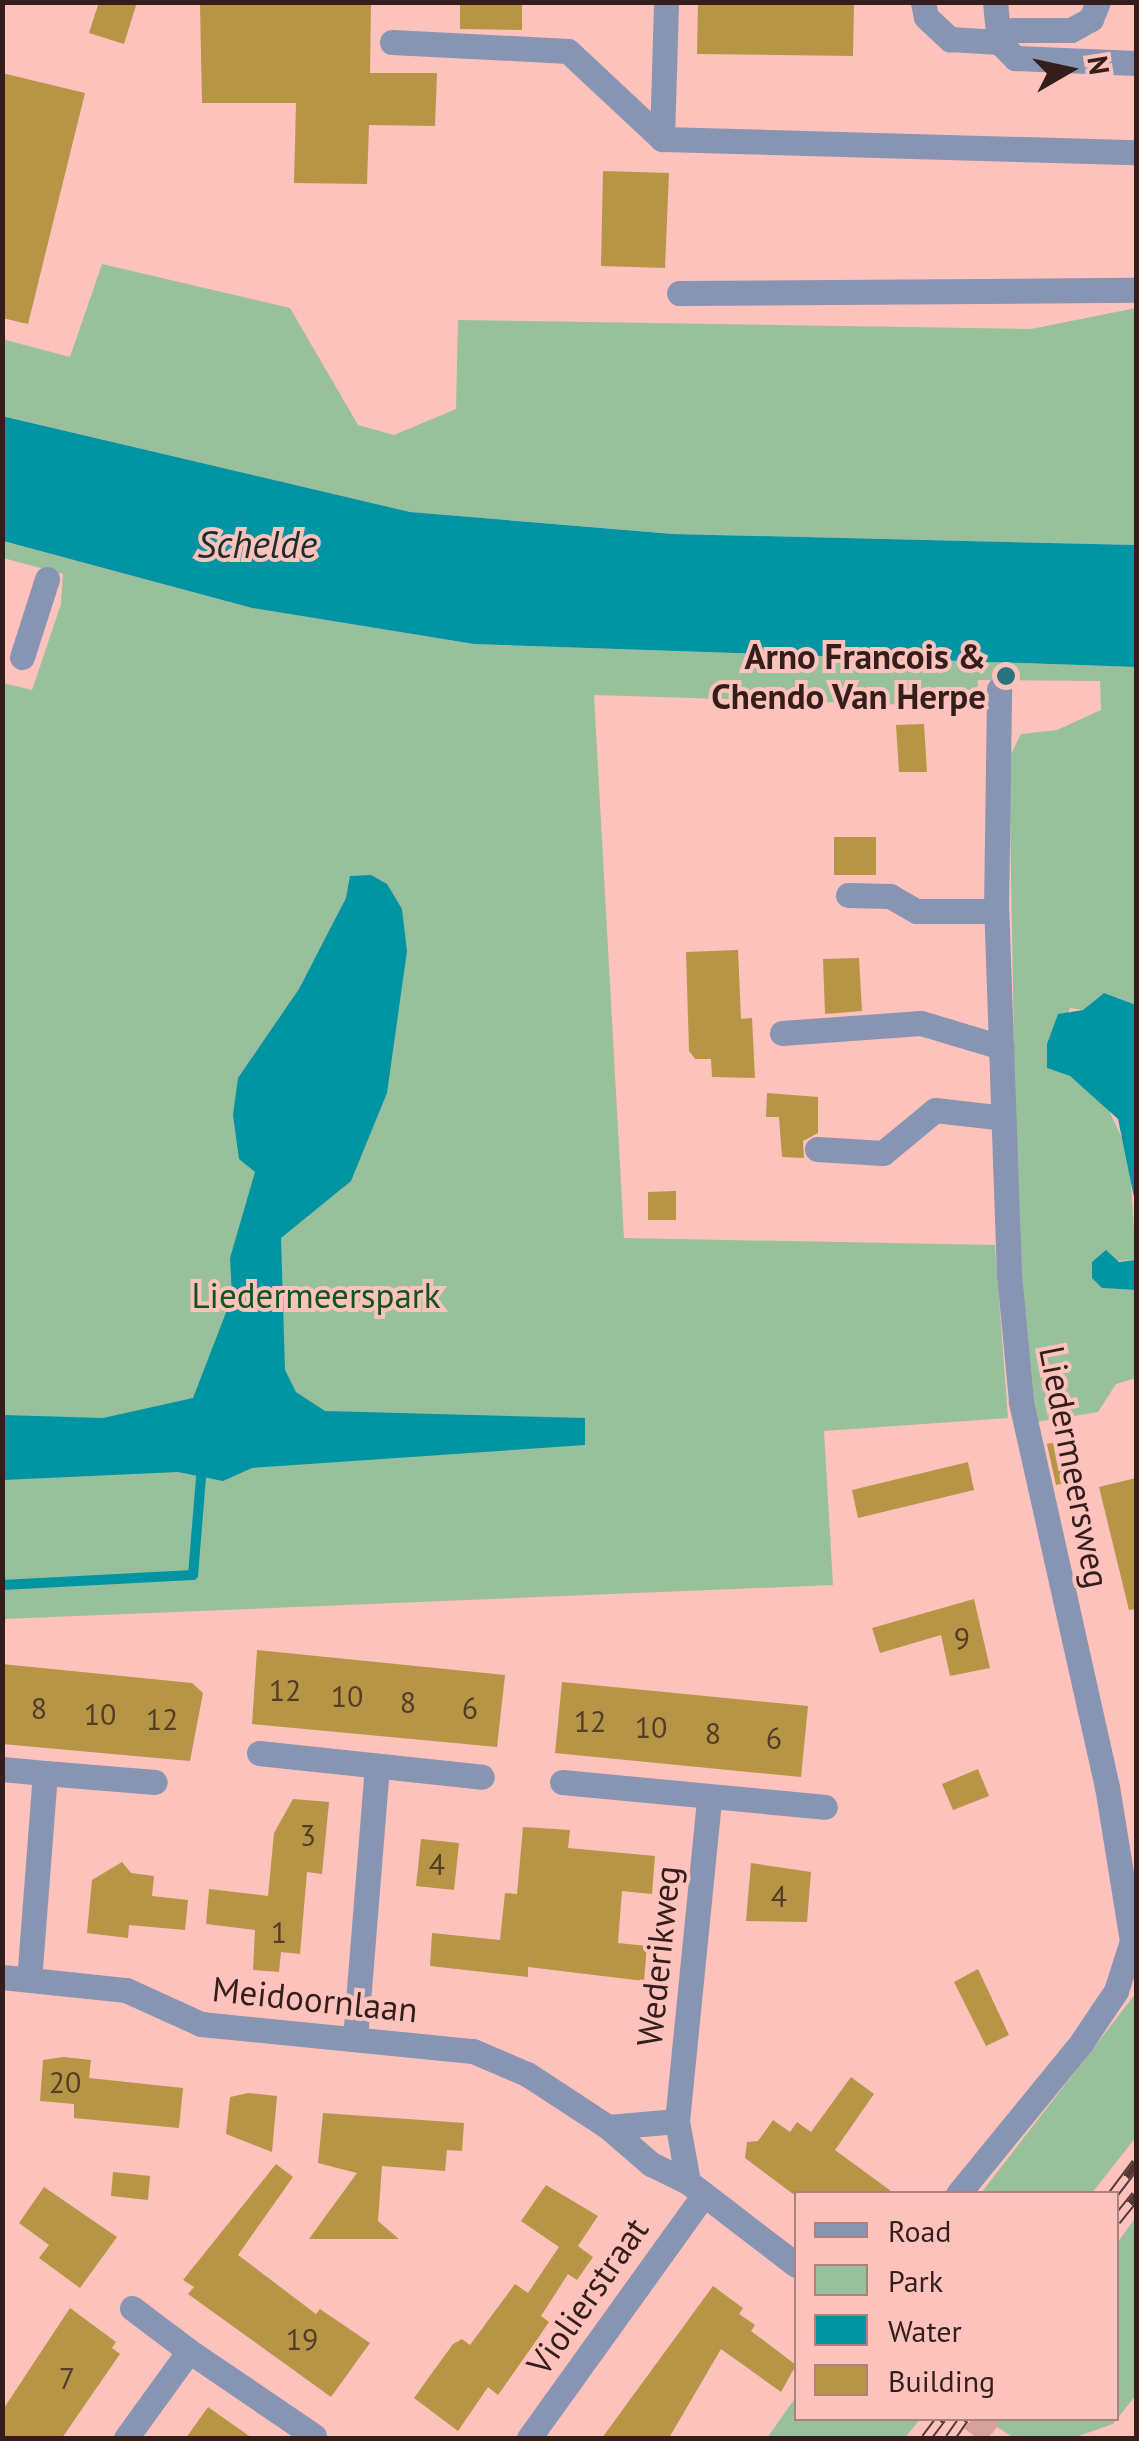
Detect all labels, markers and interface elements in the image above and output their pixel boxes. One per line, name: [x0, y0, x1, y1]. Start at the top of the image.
north arrow: [1019, 20, 1119, 120]
text: N: [1079, 53, 1119, 77]
water label: Schelde: [197, 521, 317, 567]
place label: Arno Francois & Chendo Van Herpe: [710, 635, 986, 717]
marker: Arno Francois & Chendo Van Herpe: [995, 665, 1017, 687]
park label: Liedermeerspark: [192, 1274, 440, 1316]
street label: Liedermeersweg: [1031, 1342, 1119, 1592]
house number: 9: [954, 1620, 970, 1656]
house number: 12: [269, 1672, 301, 1708]
house number: 10: [331, 1678, 363, 1714]
house number: 8: [400, 1684, 416, 1720]
house number: 8: [31, 1690, 47, 1726]
house number: 6: [462, 1690, 478, 1726]
house number: 10: [84, 1696, 116, 1732]
house number: 12: [146, 1701, 178, 1737]
house number: 12: [574, 1703, 606, 1739]
house number: 10: [635, 1709, 667, 1745]
house number: 8: [705, 1715, 721, 1751]
house number: 6: [766, 1720, 782, 1756]
house number: 3: [300, 1817, 316, 1853]
house number: 4: [429, 1846, 445, 1882]
street label: Wederikweg: [628, 1864, 688, 2048]
house number: 4: [771, 1878, 787, 1914]
house number: 1: [271, 1914, 287, 1950]
street label: Meidoornlaan: [210, 1967, 420, 2031]
house number: 20: [49, 2064, 81, 2100]
legend: [794, 2191, 1119, 2421]
street label: Violierstraat: [517, 2209, 657, 2383]
text: Road: [888, 2211, 952, 2250]
text: Park: [888, 2261, 943, 2300]
text: Water: [888, 2311, 962, 2350]
house number: 19: [286, 2321, 318, 2357]
house number: 7: [59, 2360, 75, 2396]
text: Building: [888, 2361, 995, 2400]

